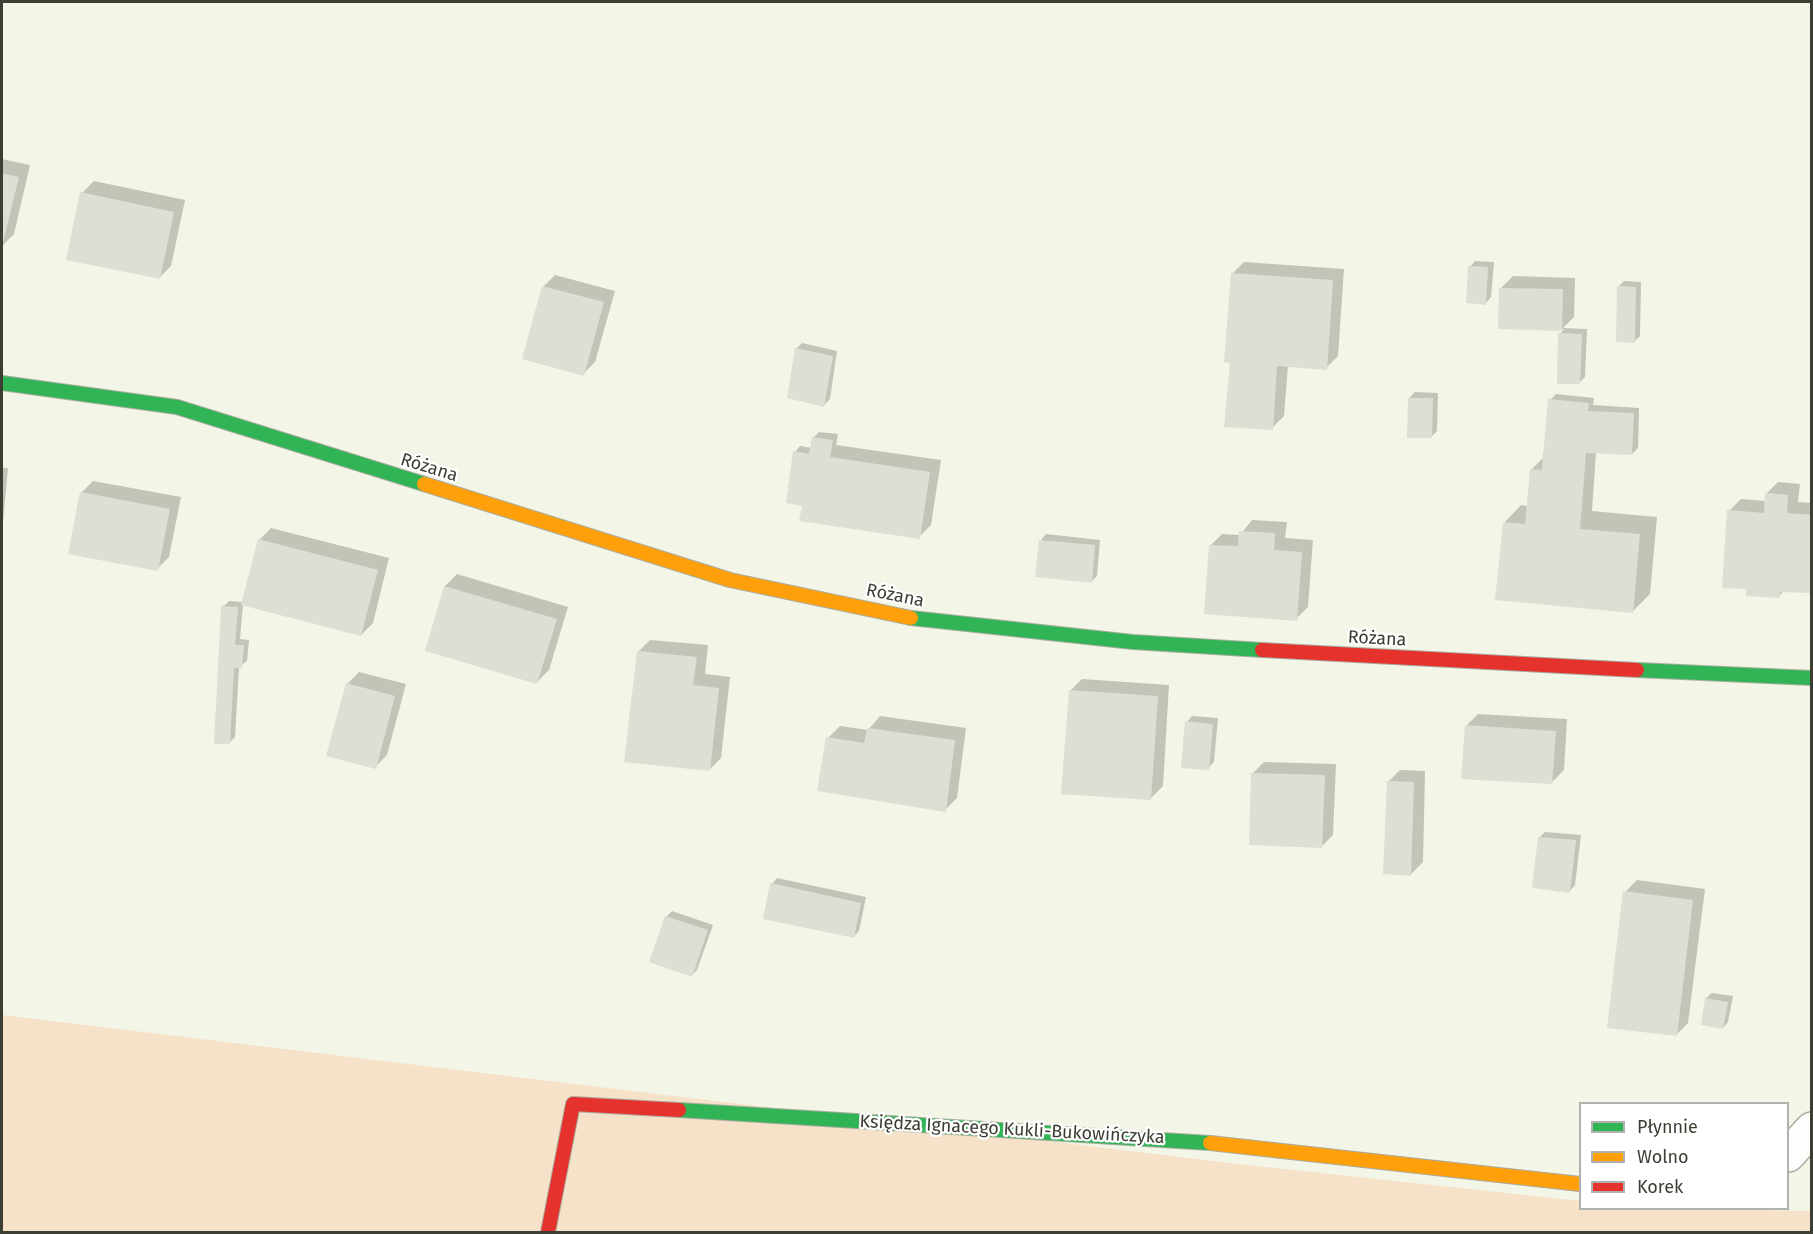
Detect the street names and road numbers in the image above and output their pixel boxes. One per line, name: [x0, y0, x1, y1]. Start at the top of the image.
street label: Różana: [398, 449, 460, 487]
street label: Różana: [864, 580, 926, 612]
street label: Różana: [1347, 627, 1407, 651]
street label: Księdza Ignacego Kukli-Bukowińczyka: [859, 1111, 1165, 1149]

